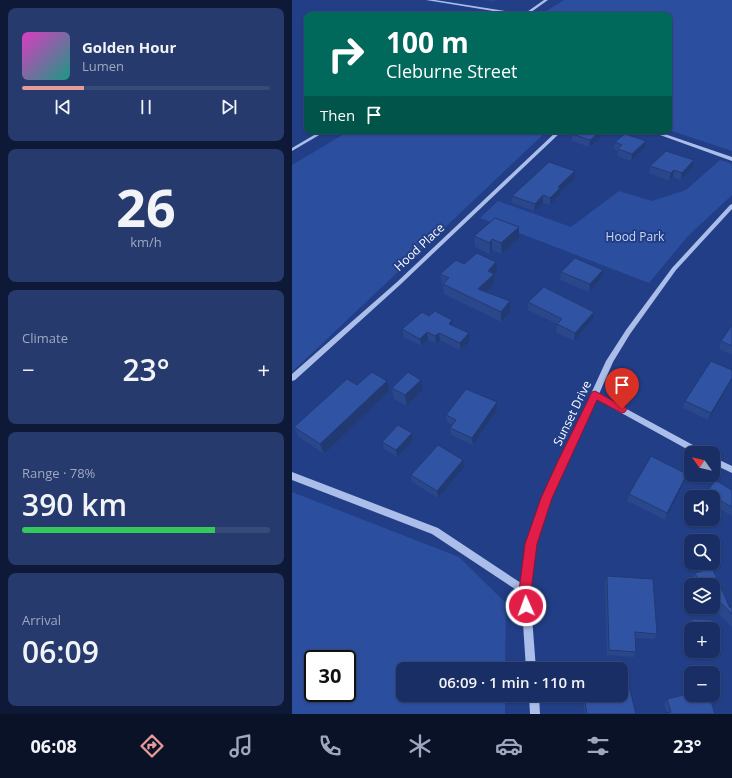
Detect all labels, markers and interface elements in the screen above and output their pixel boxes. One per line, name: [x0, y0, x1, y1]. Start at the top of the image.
text: 100 m: [386, 23, 469, 61]
icon: right: [320, 28, 372, 80]
text: Golden Hour: [82, 37, 176, 57]
text: Lumen: [82, 57, 124, 75]
text: Cleburne Street: [386, 59, 518, 83]
icon: previous: [52, 96, 74, 118]
icon: pause: [135, 96, 157, 118]
icon: next: [218, 96, 240, 118]
icon: arrive: [363, 104, 385, 126]
text: Then: [320, 105, 355, 125]
text: 26: [116, 171, 176, 242]
street label: Hood Place: [390, 219, 448, 275]
park label: Hood Park: [606, 228, 665, 245]
text: km/h: [130, 233, 162, 251]
text: Climate: [22, 329, 68, 347]
text: 23°: [122, 349, 170, 390]
text: −: [22, 354, 35, 384]
text: +: [257, 354, 270, 384]
pin: [605, 368, 639, 409]
icon: arrive: [611, 374, 633, 396]
street label: Sunset Drive: [549, 377, 595, 448]
north arrow: [684, 446, 720, 482]
map controls: [684, 446, 720, 702]
text: Range · 78%: [22, 464, 95, 482]
text: 390 km: [22, 484, 127, 525]
button: sound: [684, 490, 720, 526]
button: search: [684, 534, 720, 570]
button: layers: [684, 578, 720, 614]
position arrow: [505, 585, 547, 627]
text: Arrival: [22, 611, 61, 629]
button: +: [684, 622, 720, 658]
text: 06:09: [22, 631, 99, 672]
speed limit sign: 30: [304, 650, 356, 702]
button: −: [684, 666, 720, 702]
text: 06:09 · 1 min · 110 m: [439, 672, 585, 692]
icon: directions: [138, 732, 166, 760]
icon: music: [227, 732, 255, 760]
icon: phone: [316, 732, 344, 760]
icon: climate: [406, 732, 434, 760]
icon: car: [495, 732, 523, 760]
icon: filters: [584, 732, 612, 760]
text: 06:08: [31, 734, 77, 758]
text: 23°: [673, 734, 701, 758]

